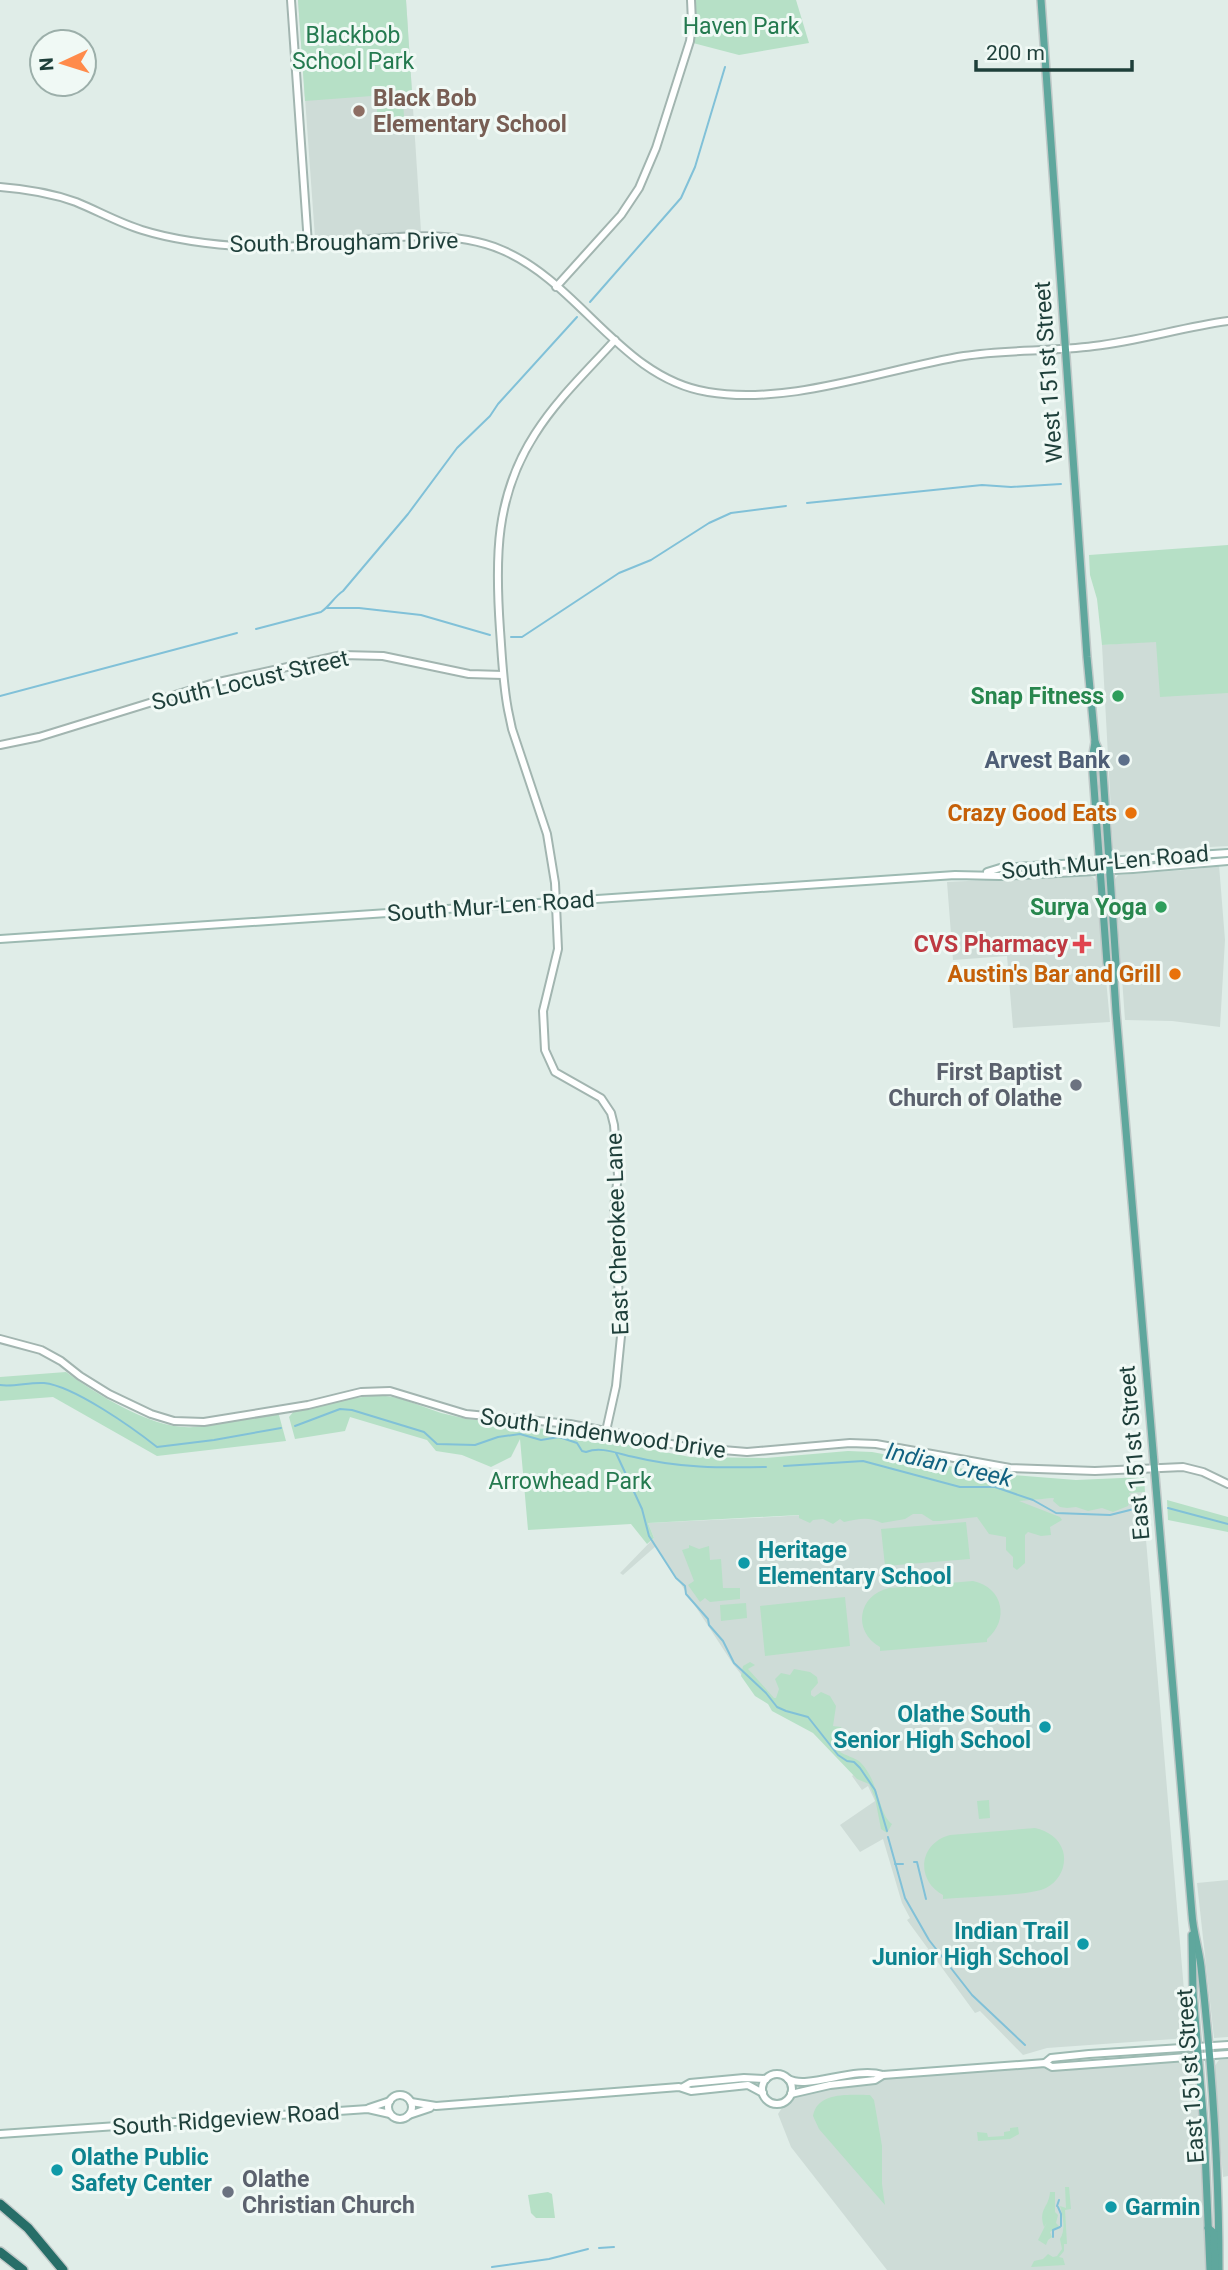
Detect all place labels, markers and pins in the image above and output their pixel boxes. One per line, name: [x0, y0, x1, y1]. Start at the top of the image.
place label: Black Bob Elementary School: [373, 85, 567, 138]
marker: Black Bob Elementary School: [351, 103, 367, 119]
place label: Snap Fitness: [971, 683, 1104, 710]
marker: Snap Fitness: [1110, 688, 1126, 704]
place label: Arvest Bank: [985, 747, 1111, 774]
marker: Arvest Bank: [1116, 752, 1132, 768]
place label: Crazy Good Eats: [947, 800, 1117, 827]
marker: Crazy Good Eats: [1123, 805, 1139, 821]
place label: Surya Yoga: [1030, 894, 1147, 921]
marker: Surya Yoga: [1153, 899, 1169, 915]
place label: CVS Pharmacy: [914, 931, 1068, 958]
marker: CVS Pharmacy: [1074, 936, 1090, 952]
place label: Austin's Bar and Grill: [948, 961, 1161, 988]
marker: Austin's Bar and Grill: [1167, 966, 1183, 982]
place label: First Baptist Church of Olathe: [888, 1059, 1062, 1112]
marker: First Baptist Church of Olathe: [1068, 1077, 1084, 1093]
place label: Heritage Elementary School: [758, 1537, 952, 1590]
marker: Heritage Elementary School: [736, 1555, 752, 1571]
place label: Olathe South Senior High School: [833, 1701, 1031, 1754]
marker: Olathe South Senior High School: [1037, 1719, 1053, 1735]
place label: Indian Trail Junior High School: [872, 1918, 1069, 1971]
marker: Indian Trail Junior High School: [1075, 1936, 1091, 1952]
place label: Olathe Public Safety Center: [71, 2144, 212, 2197]
marker: Olathe Public Safety Center: [49, 2162, 65, 2178]
place label: Olathe Christian Church: [242, 2166, 415, 2219]
marker: Olathe Christian Church: [220, 2184, 236, 2200]
place label: Garmin: [1125, 2194, 1200, 2221]
marker: Garmin: [1103, 2199, 1119, 2215]

